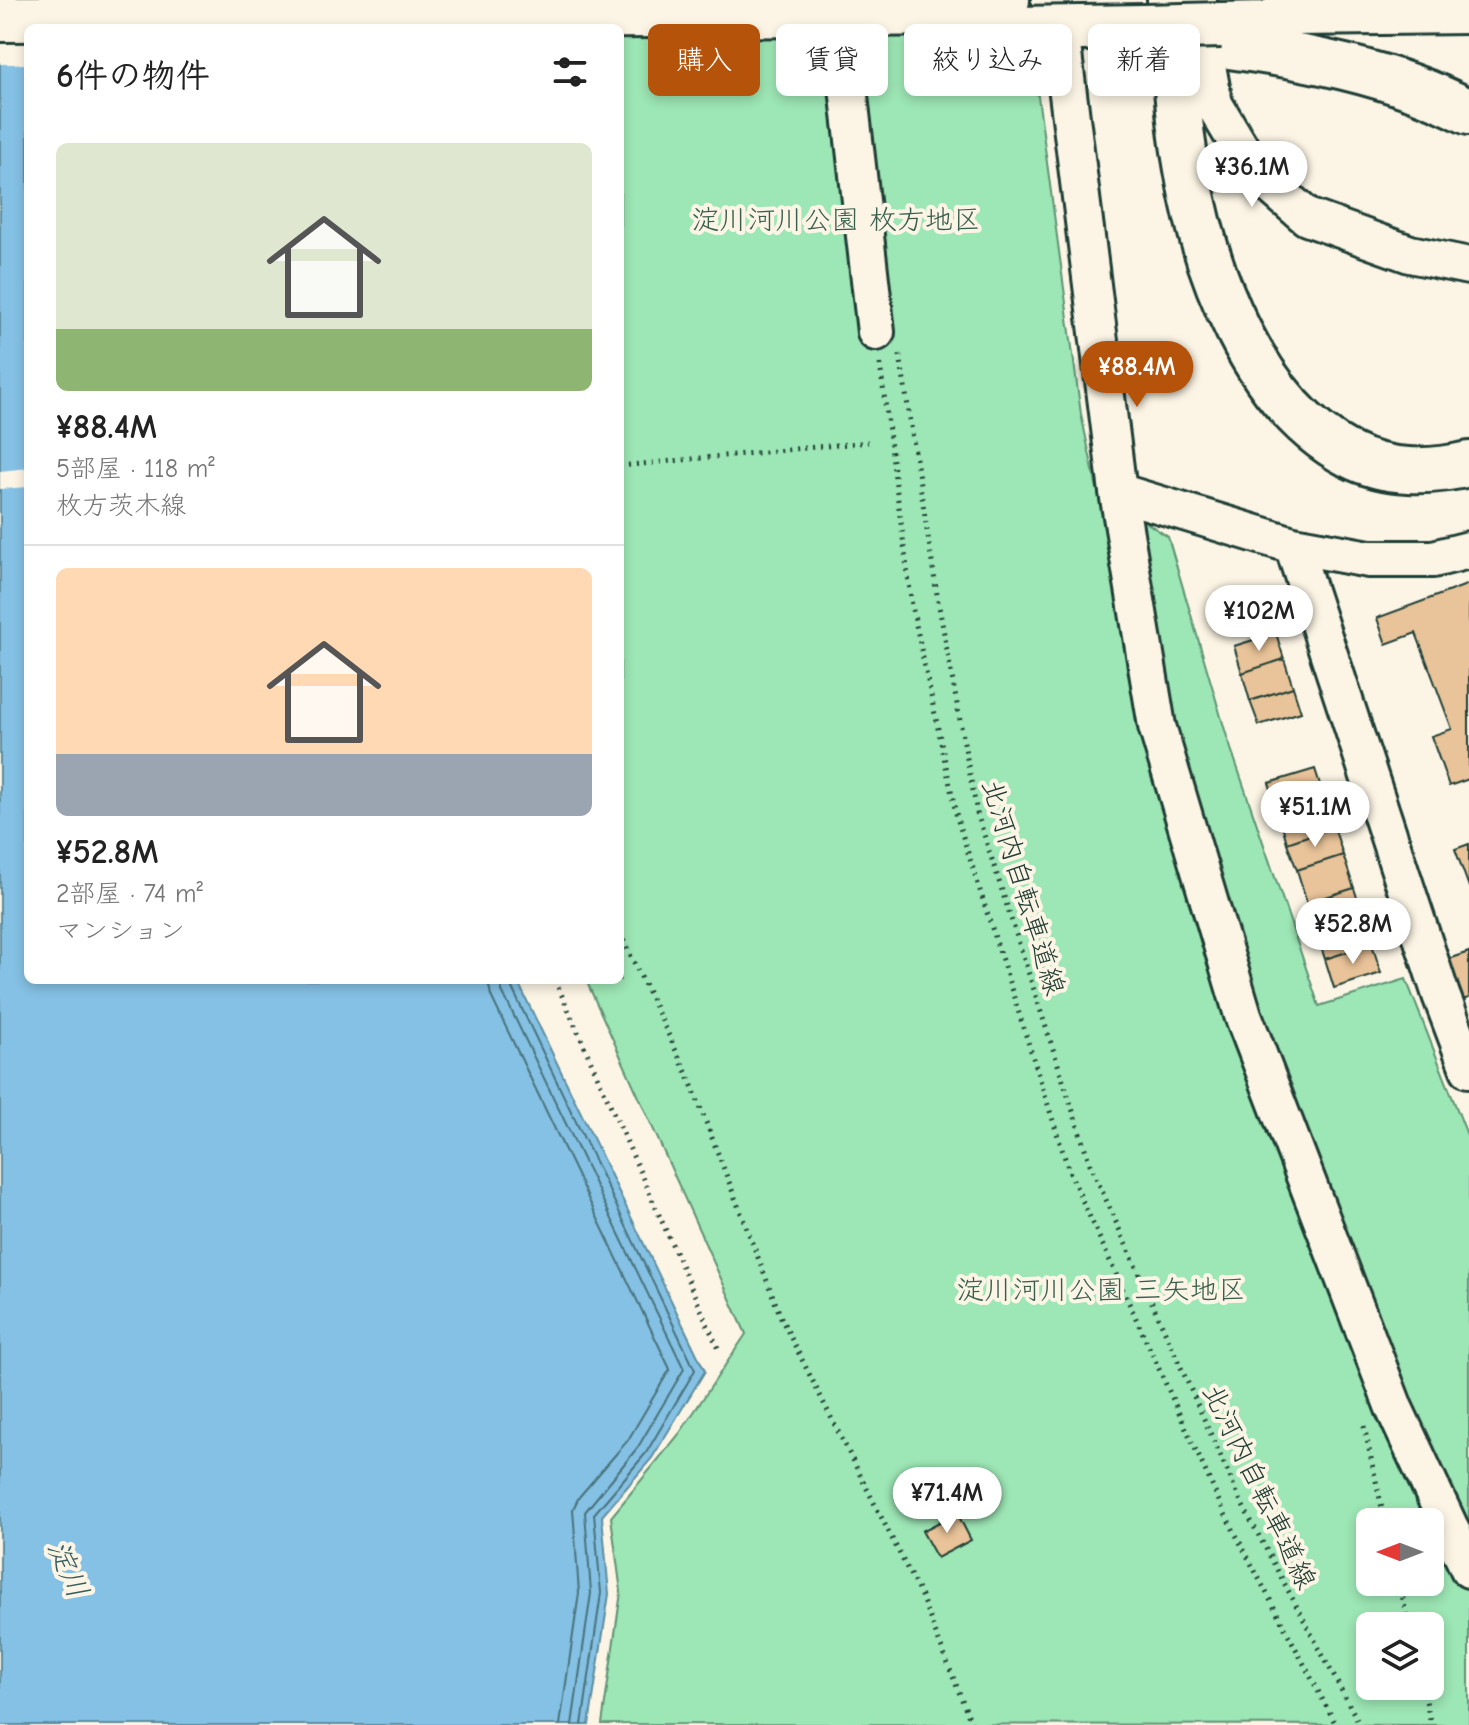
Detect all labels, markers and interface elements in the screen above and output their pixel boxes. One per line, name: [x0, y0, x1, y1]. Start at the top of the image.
chip: 購入: [648, 24, 760, 96]
chip: 賃貸: [776, 24, 888, 96]
chip: 絞り込み: [904, 24, 1072, 96]
chip: 新着: [1088, 24, 1200, 96]
icon: filters: [548, 50, 592, 94]
text: 6件の物件: [56, 56, 210, 96]
pin: ¥36.1M: [1187, 141, 1317, 209]
text: ¥36.1M: [1214, 152, 1290, 182]
icon: home: [252, 195, 396, 339]
park label: 淀川河川公園 枚方地区: [691, 204, 981, 236]
pin: ¥88.4M: [1072, 341, 1202, 409]
text: ¥88.4M: [1098, 352, 1176, 382]
text: ¥88.4M: [56, 407, 157, 447]
text: 5部屋 · 118 m²: [56, 454, 215, 484]
text: 枚方茨木線: [56, 491, 186, 521]
pin: ¥102M: [1203, 585, 1315, 653]
text: ¥102M: [1223, 596, 1295, 626]
icon: home: [252, 620, 396, 764]
street label: 北河内自転車道線: [975, 776, 1071, 999]
pin: ¥51.1M: [1250, 781, 1380, 849]
text: ¥51.1M: [1279, 792, 1351, 822]
text: ¥52.8M: [56, 832, 159, 872]
text: 2部屋 · 74 m²: [56, 879, 203, 909]
pin: ¥52.8M: [1288, 898, 1418, 966]
text: ¥52.8M: [1314, 909, 1392, 939]
text: マンション: [56, 916, 185, 946]
park label: 淀川河川公園 三矢地区: [956, 1274, 1246, 1306]
street label: 北河内自転車道線: [1196, 1379, 1323, 1594]
pin: ¥71.4M: [882, 1467, 1012, 1535]
text: ¥71.4M: [911, 1478, 983, 1508]
north arrow: [1356, 1508, 1444, 1596]
map controls: [1356, 1508, 1444, 1700]
water label: 淀川: [39, 1535, 96, 1604]
button: layers: [1356, 1612, 1444, 1700]

